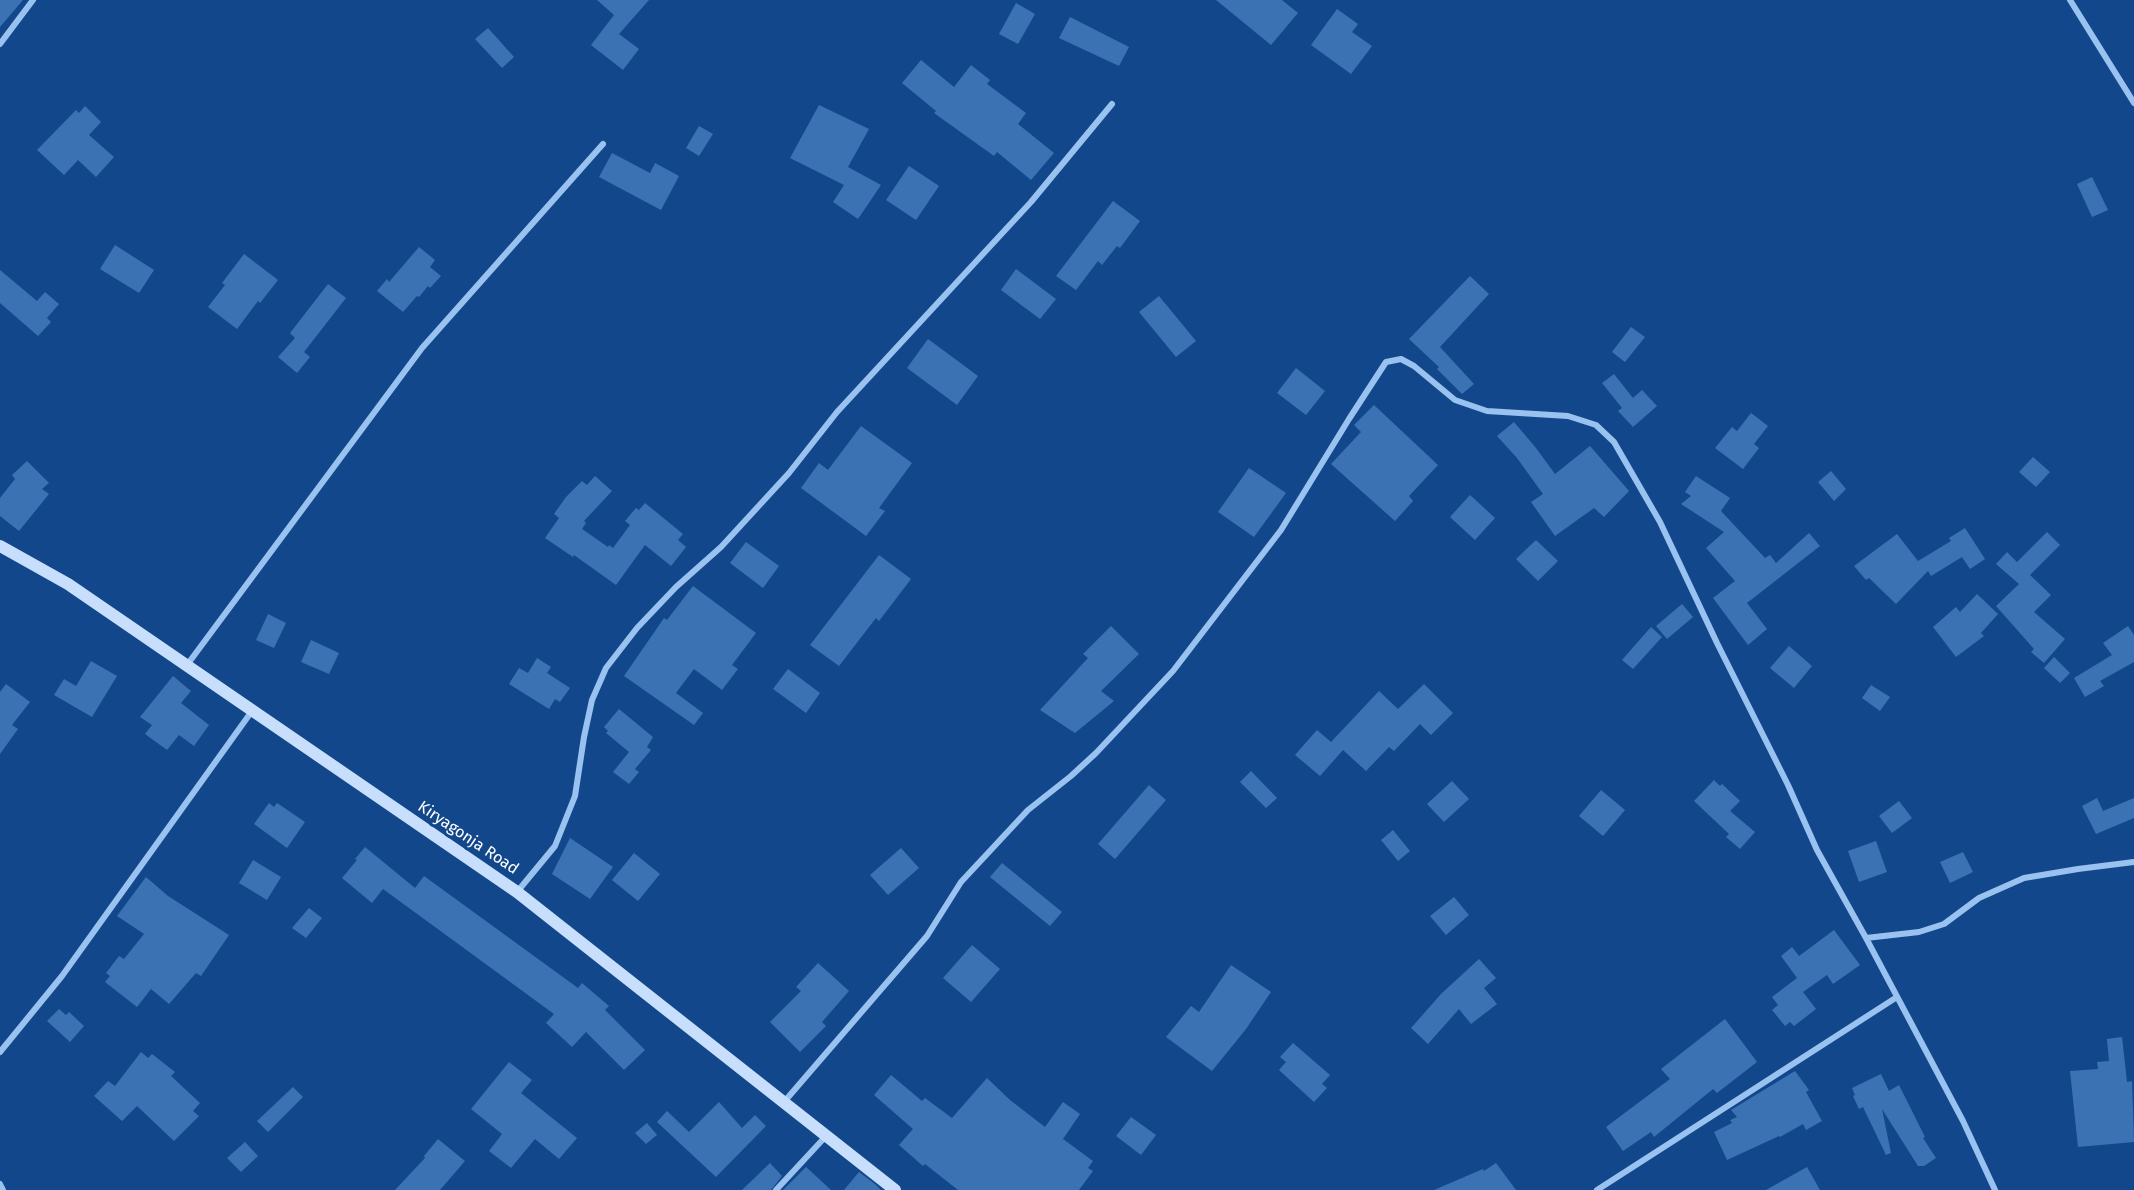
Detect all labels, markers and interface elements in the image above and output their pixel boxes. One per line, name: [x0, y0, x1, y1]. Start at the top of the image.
street label: Kiryagonja Road: [414, 797, 522, 879]

